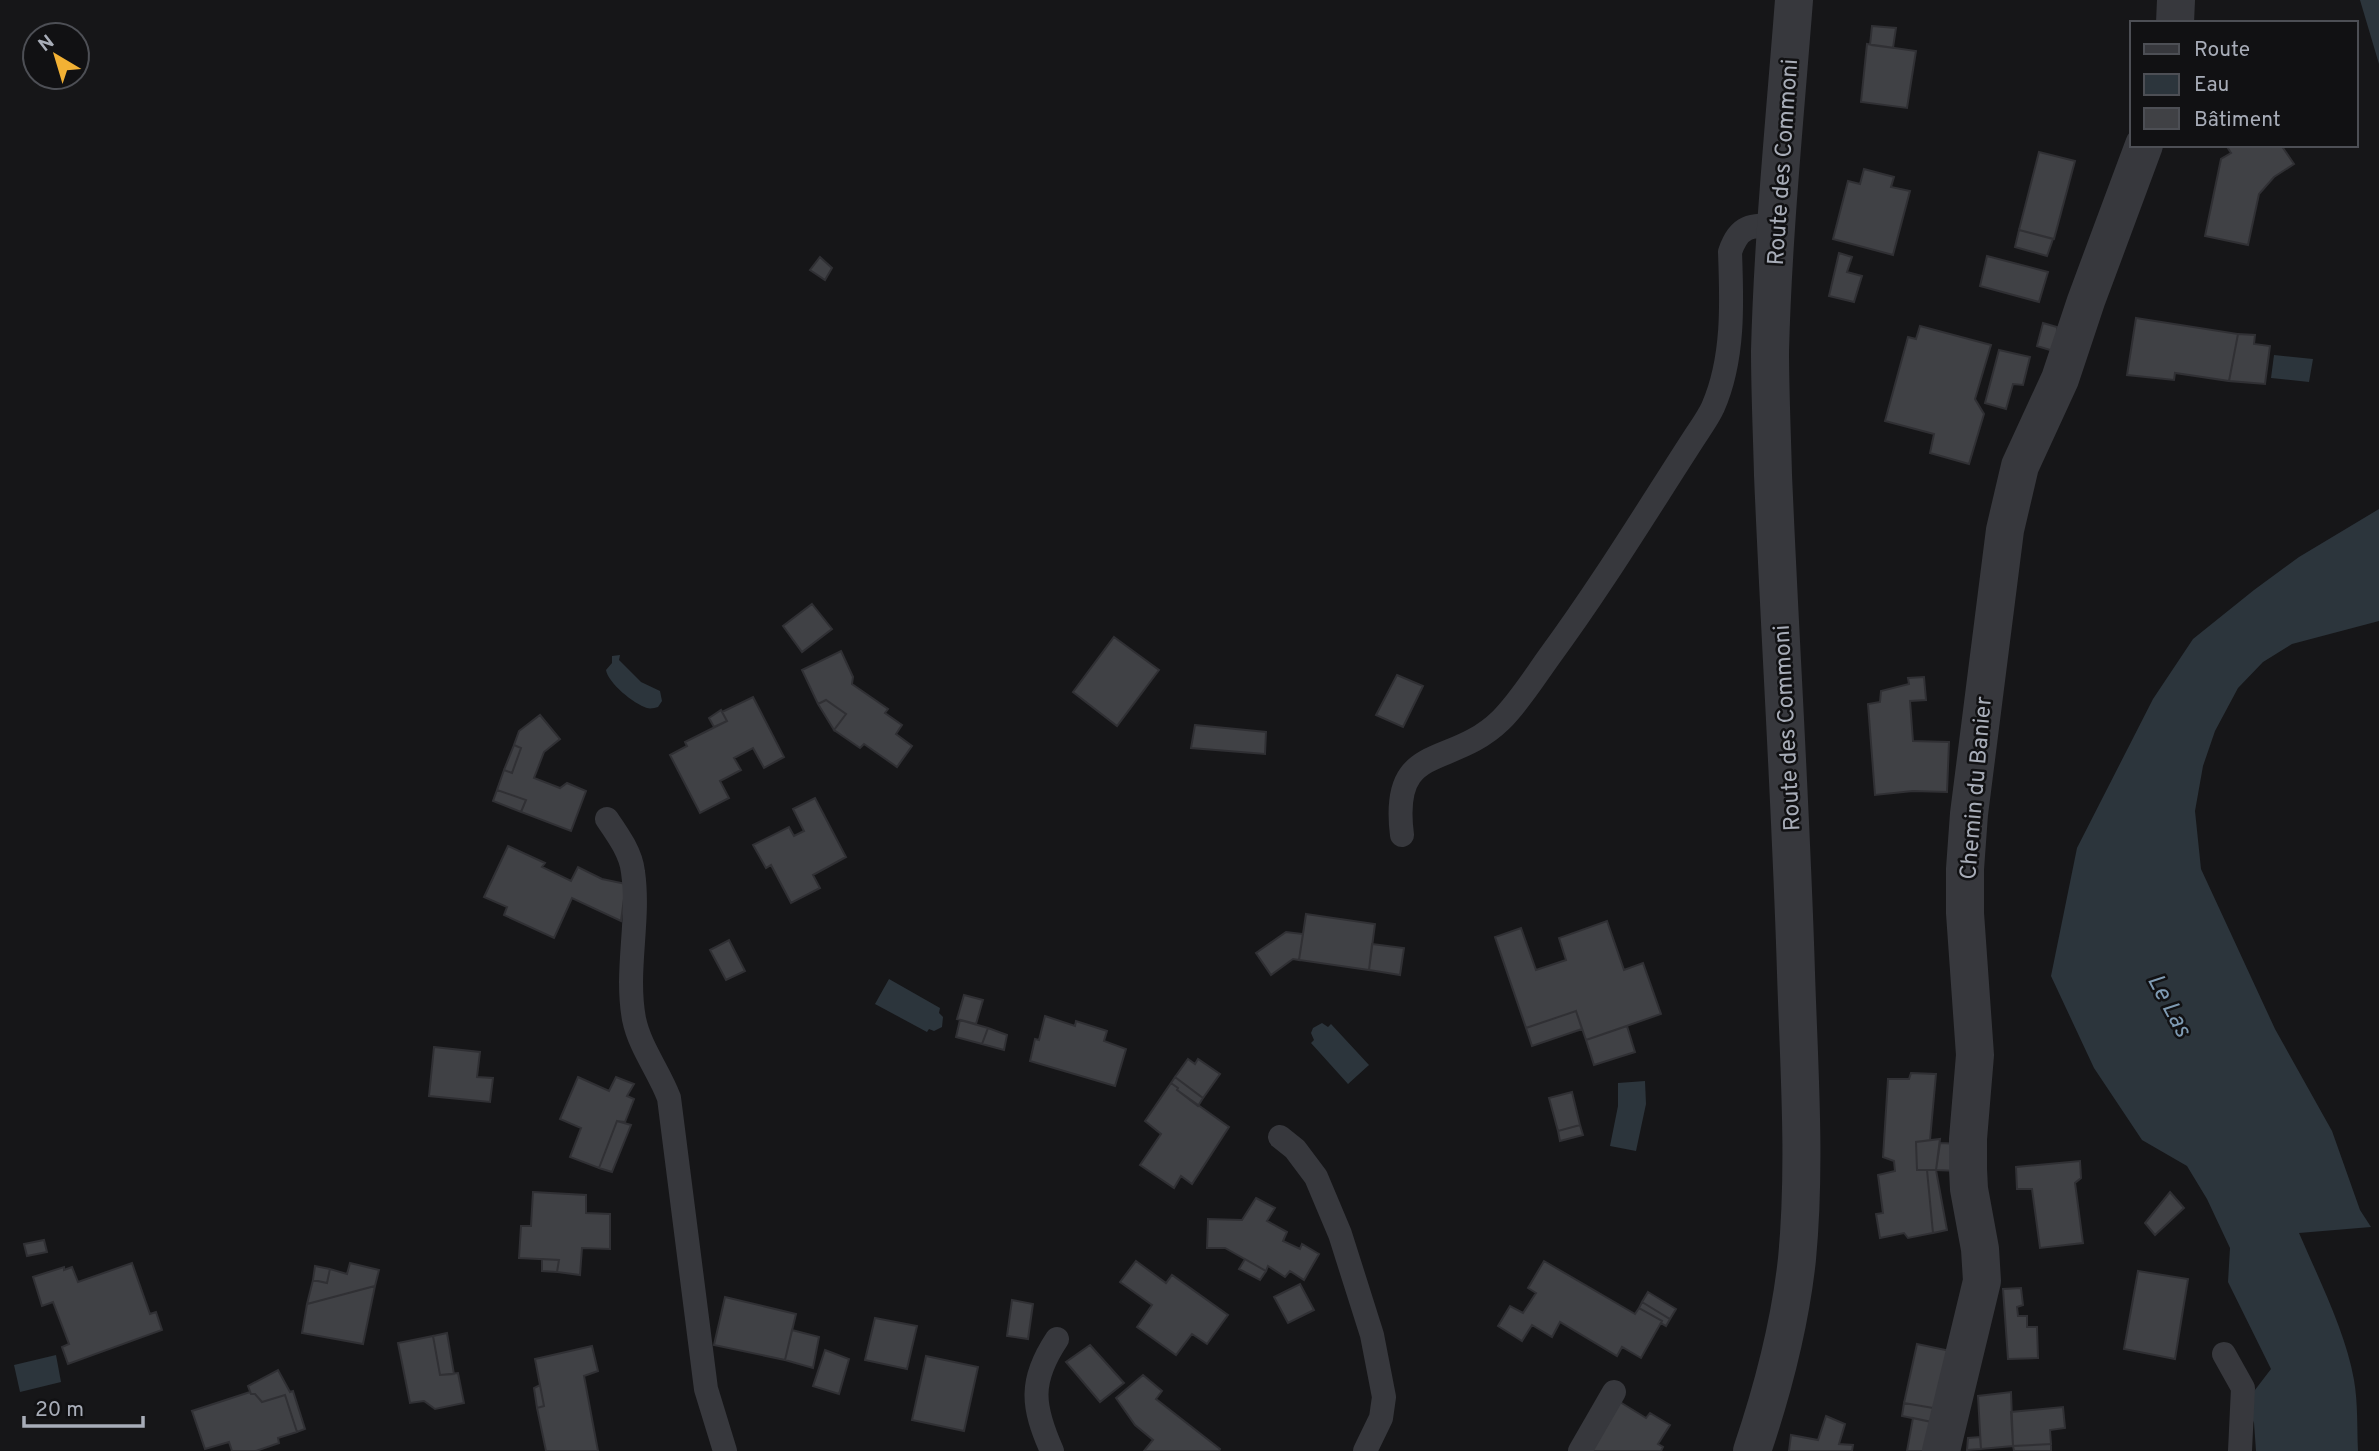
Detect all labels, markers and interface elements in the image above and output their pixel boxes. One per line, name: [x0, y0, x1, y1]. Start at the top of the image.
north arrow: [21, 21, 91, 91]
legend: [2130, 21, 2358, 147]
text: N: [34, 31, 60, 58]
text: Route: [2194, 37, 2250, 64]
street label: Route des Commoni: [1763, 58, 1806, 266]
text: Eau: [2194, 72, 2229, 99]
text: Bâtiment: [2194, 107, 2281, 134]
street label: Route des Commoni: [1769, 624, 1808, 832]
street label: Chemin du Banier: [1955, 695, 2000, 881]
water label: Le Las: [2139, 969, 2198, 1044]
scale bar: [24, 1384, 144, 1428]
text: 20 m: [35, 1397, 84, 1424]

